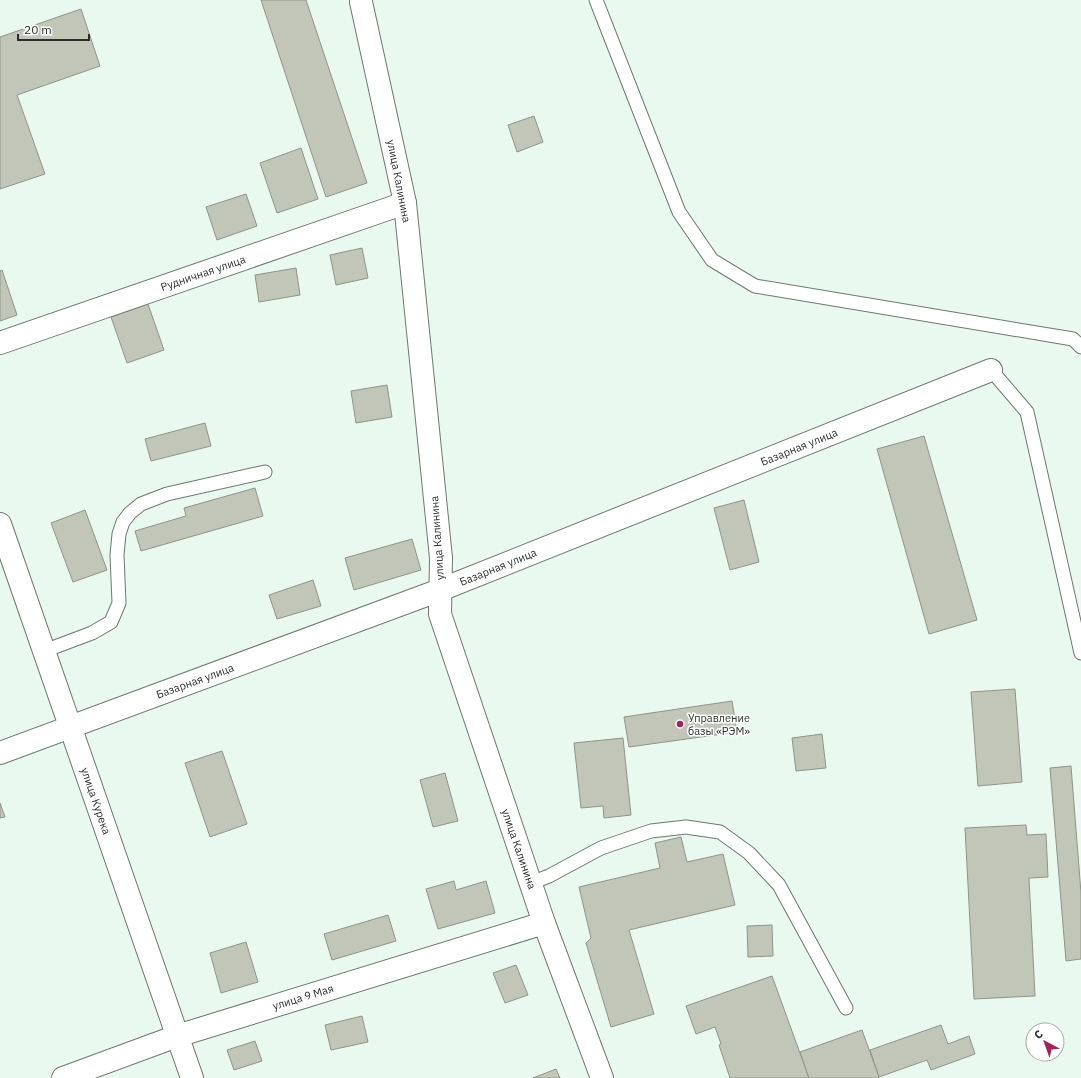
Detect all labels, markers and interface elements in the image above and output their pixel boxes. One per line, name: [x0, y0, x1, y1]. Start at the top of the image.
scale bar: [18, 16, 89, 42]
text: 20 m: [24, 22, 52, 37]
street label: улица Калинина: [384, 138, 414, 224]
street label: Рудничная улица: [159, 252, 247, 294]
street label: Базарная улица: [758, 425, 840, 469]
street label: улица Калинина: [427, 495, 447, 581]
street label: Базарная улица: [457, 545, 539, 589]
street label: Базарная улица: [154, 660, 236, 702]
place label: Управление базы «РЭМ»: [688, 711, 750, 738]
marker: Управление базы «РЭМ»: [675, 719, 685, 729]
street label: улица Курека: [78, 766, 114, 836]
street label: улица Калинина: [499, 807, 539, 891]
street label: улица 9 Мая: [271, 981, 335, 1013]
north arrow: [1025, 1022, 1065, 1062]
text: С: [1031, 1027, 1046, 1042]

